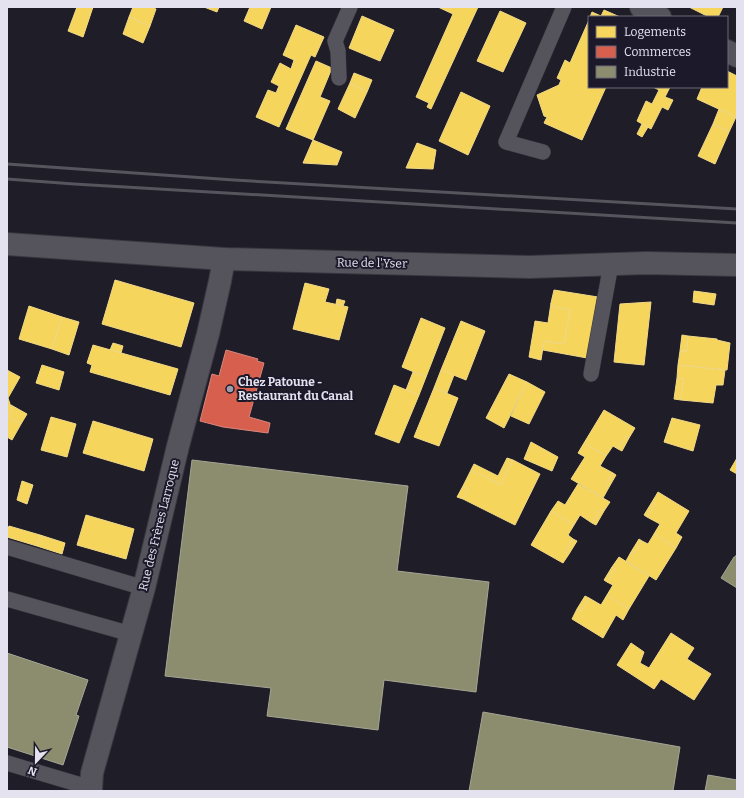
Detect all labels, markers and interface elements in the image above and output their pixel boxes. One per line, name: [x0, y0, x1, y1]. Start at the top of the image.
legend: [588, 16, 728, 88]
text: Logements: [624, 25, 686, 39]
text: Commerces: [624, 45, 691, 59]
text: Industrie: [624, 65, 676, 79]
street label: Rue de l'Yser: [337, 255, 408, 271]
place label: Chez Patoune - Restaurant du Canal: [238, 375, 353, 403]
marker: Chez Patoune - Restaurant du Canal: [225, 384, 235, 394]
street label: Rue des Frères Larroque: [136, 458, 182, 592]
north arrow: [16, 742, 56, 782]
text: N: [26, 763, 39, 778]

